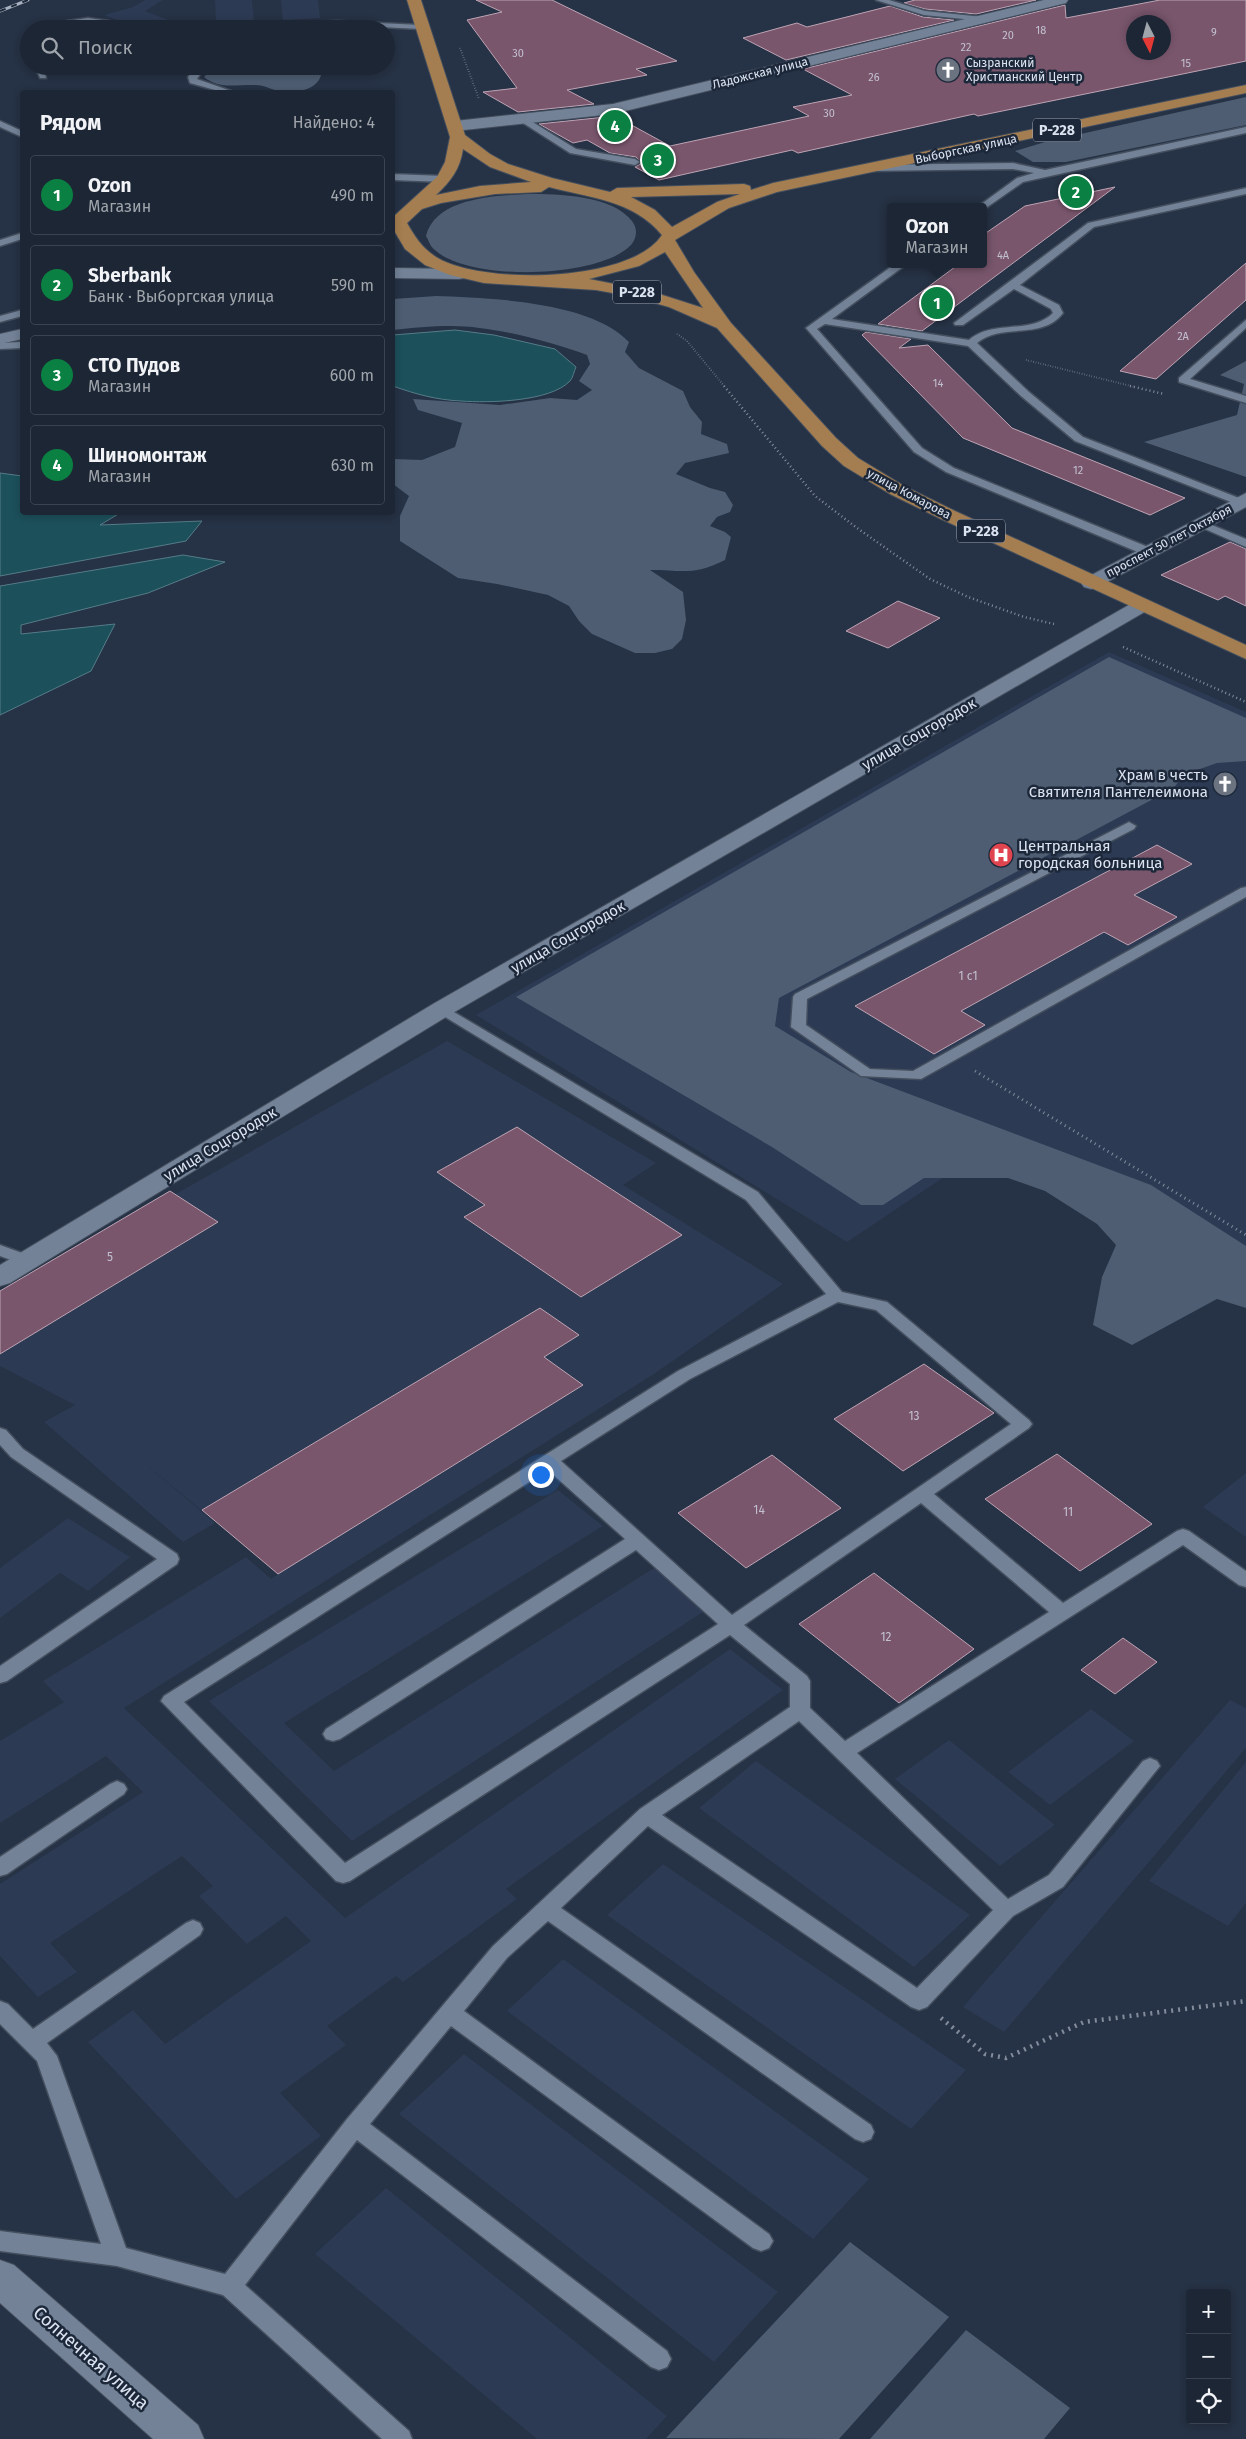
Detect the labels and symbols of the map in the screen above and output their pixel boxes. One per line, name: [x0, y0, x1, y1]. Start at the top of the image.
north arrow: [1126, 15, 1171, 60]
house number: 18: [1036, 24, 1046, 37]
house number: 9: [1211, 26, 1217, 39]
house number: 20: [1002, 29, 1014, 42]
house number: 22: [961, 41, 971, 54]
house number: 30: [512, 47, 524, 60]
street label: Ладожская улица: [711, 54, 809, 92]
place label: Сызранский Христианский Центр: [966, 56, 1083, 84]
church icon: Сызранский Христианский Центр: [935, 57, 961, 83]
house number: 15: [1181, 57, 1192, 70]
house number: 26: [868, 71, 880, 84]
pin: 4: [599, 107, 631, 145]
house number: 30: [823, 107, 835, 120]
road number: Р-228: [1033, 118, 1081, 142]
street label: Выборгская улица: [914, 131, 1018, 167]
pin: 3: [642, 141, 674, 179]
pin: 2: [1060, 173, 1092, 211]
house number: 4А: [997, 249, 1010, 262]
road number: Р-228: [613, 280, 661, 304]
pin: 1: [921, 284, 953, 322]
house number: 2А: [1177, 330, 1190, 343]
house number: 14: [933, 377, 943, 390]
house number: 12: [1073, 464, 1083, 477]
street label: улица Комарова: [865, 466, 953, 522]
street label: проспект 50 лет Октября: [1104, 502, 1234, 580]
road number: Р-228: [957, 520, 1005, 542]
street label: улица Соцгородок: [859, 694, 979, 774]
place label: Храм в честь Святителя Пантелеимона: [1029, 766, 1208, 801]
church icon: Храм в честь Святителя Пантелеимона: [1212, 771, 1238, 797]
place label: Центральная городская больница: [1018, 837, 1162, 872]
hospital icon: Центральная городская больница: [988, 842, 1014, 868]
street label: улица Соцгородок: [508, 897, 628, 977]
house number: 1 с1: [958, 969, 978, 983]
street label: улица Соцгородок: [160, 1103, 280, 1185]
house number: 5: [107, 1250, 113, 1264]
house number: 13: [908, 1409, 920, 1423]
your location: [528, 1462, 554, 1488]
house number: 14: [753, 1503, 765, 1517]
house number: 11: [1063, 1505, 1073, 1519]
house number: 12: [880, 1630, 892, 1644]
street label: Солнечная улица: [29, 2302, 153, 2414]

